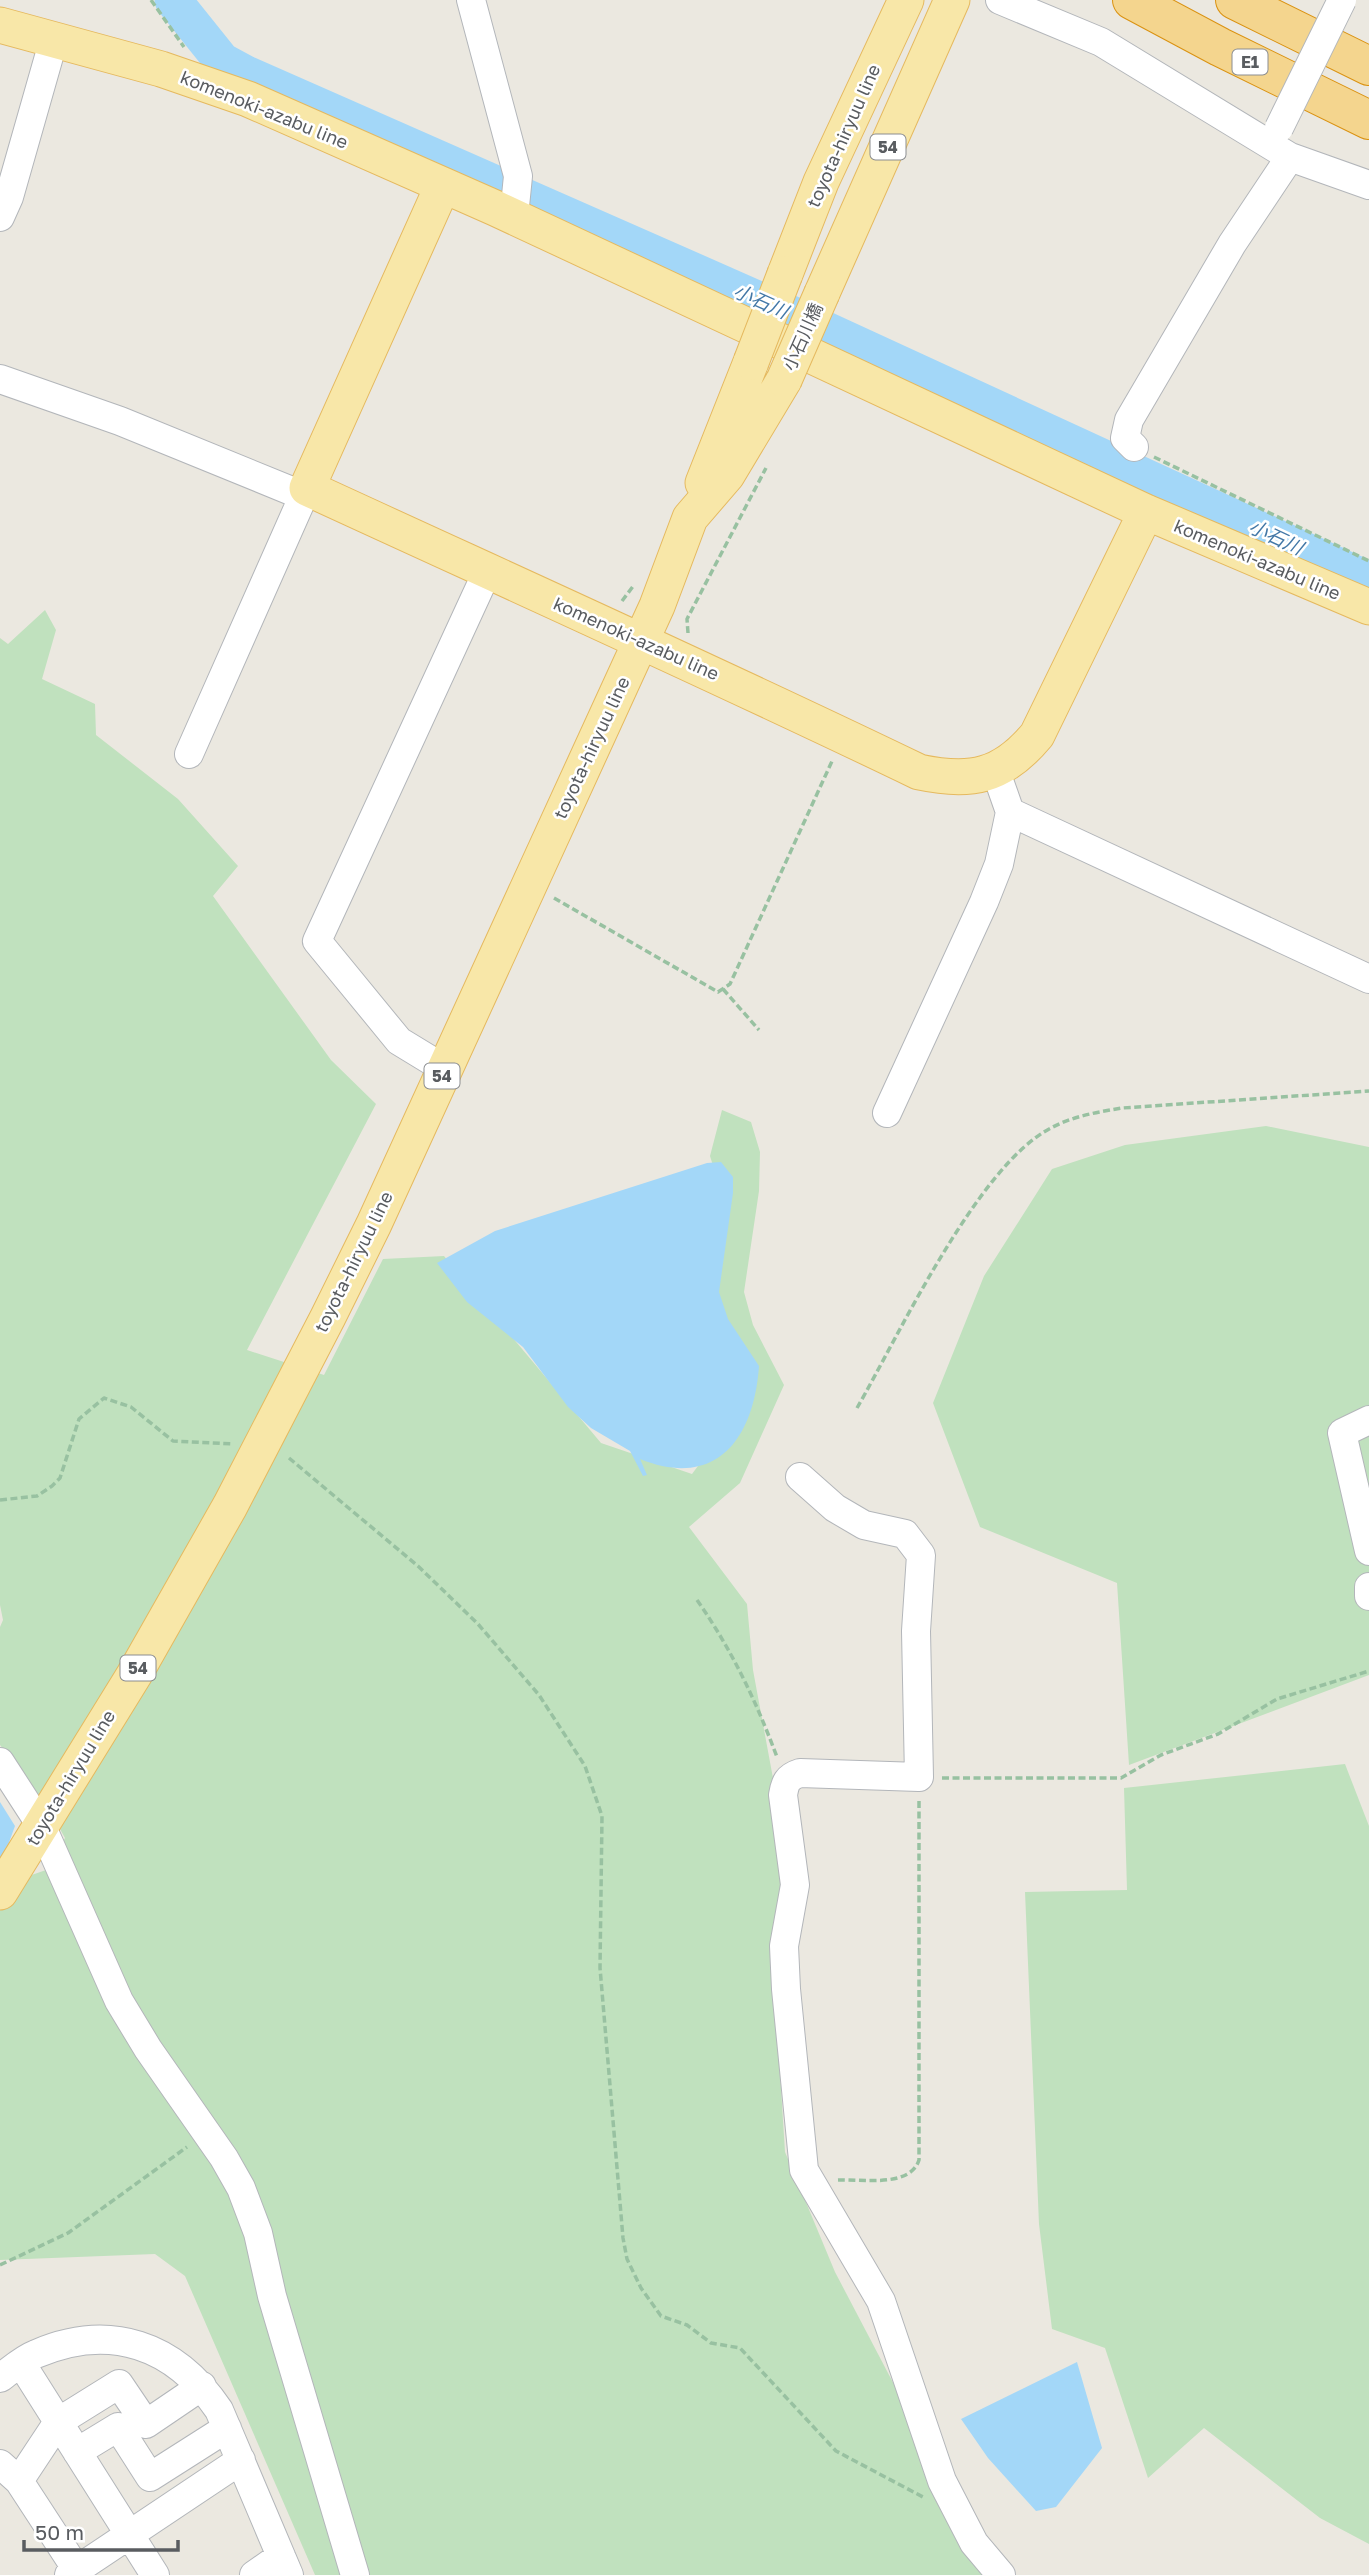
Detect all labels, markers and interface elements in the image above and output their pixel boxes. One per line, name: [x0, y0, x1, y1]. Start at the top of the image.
road number: E1: [1232, 50, 1268, 74]
street label: toyota-hiryuu line: [802, 61, 885, 211]
street label: komenoki-azabu line: [177, 65, 351, 153]
road number: 54: [870, 134, 906, 160]
water label: 小石川: [730, 278, 794, 323]
street label: 小石川橋: [777, 299, 827, 374]
street label: komenoki-azabu line: [1171, 514, 1344, 604]
water label: 小石川: [1246, 514, 1309, 560]
street label: komenoki-azabu line: [550, 592, 723, 684]
street label: toyota-hiryuu line: [549, 673, 634, 822]
road number: 54: [424, 1064, 460, 1088]
street label: toyota-hiryuu line: [309, 1187, 397, 1336]
road number: 54: [120, 1656, 156, 1680]
street label: toyota-hiryuu line: [21, 1706, 119, 1849]
scale bar: [24, 2508, 178, 2552]
text: 50 m: [35, 2519, 84, 2545]

